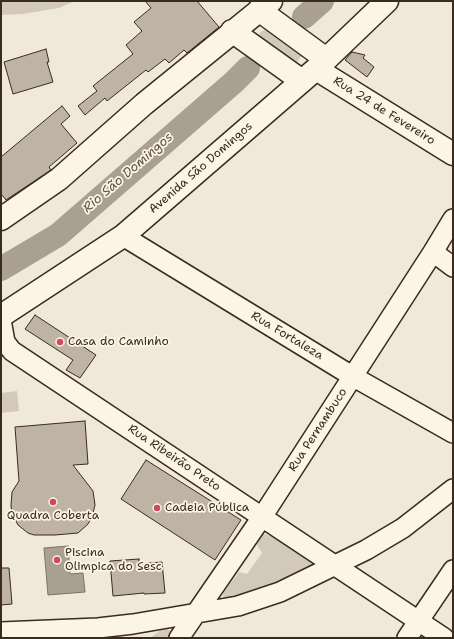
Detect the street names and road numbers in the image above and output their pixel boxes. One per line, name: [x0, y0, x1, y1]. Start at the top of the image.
street label: Rua 24 de Fevereiro: [330, 74, 438, 148]
street label: Avenida São Domingos: [146, 119, 256, 217]
street label: Rua Fortaleza: [248, 309, 326, 363]
street label: Rua Pernambuco: [286, 385, 350, 475]
street label: Rua Ribeirão Preto: [125, 422, 223, 494]

